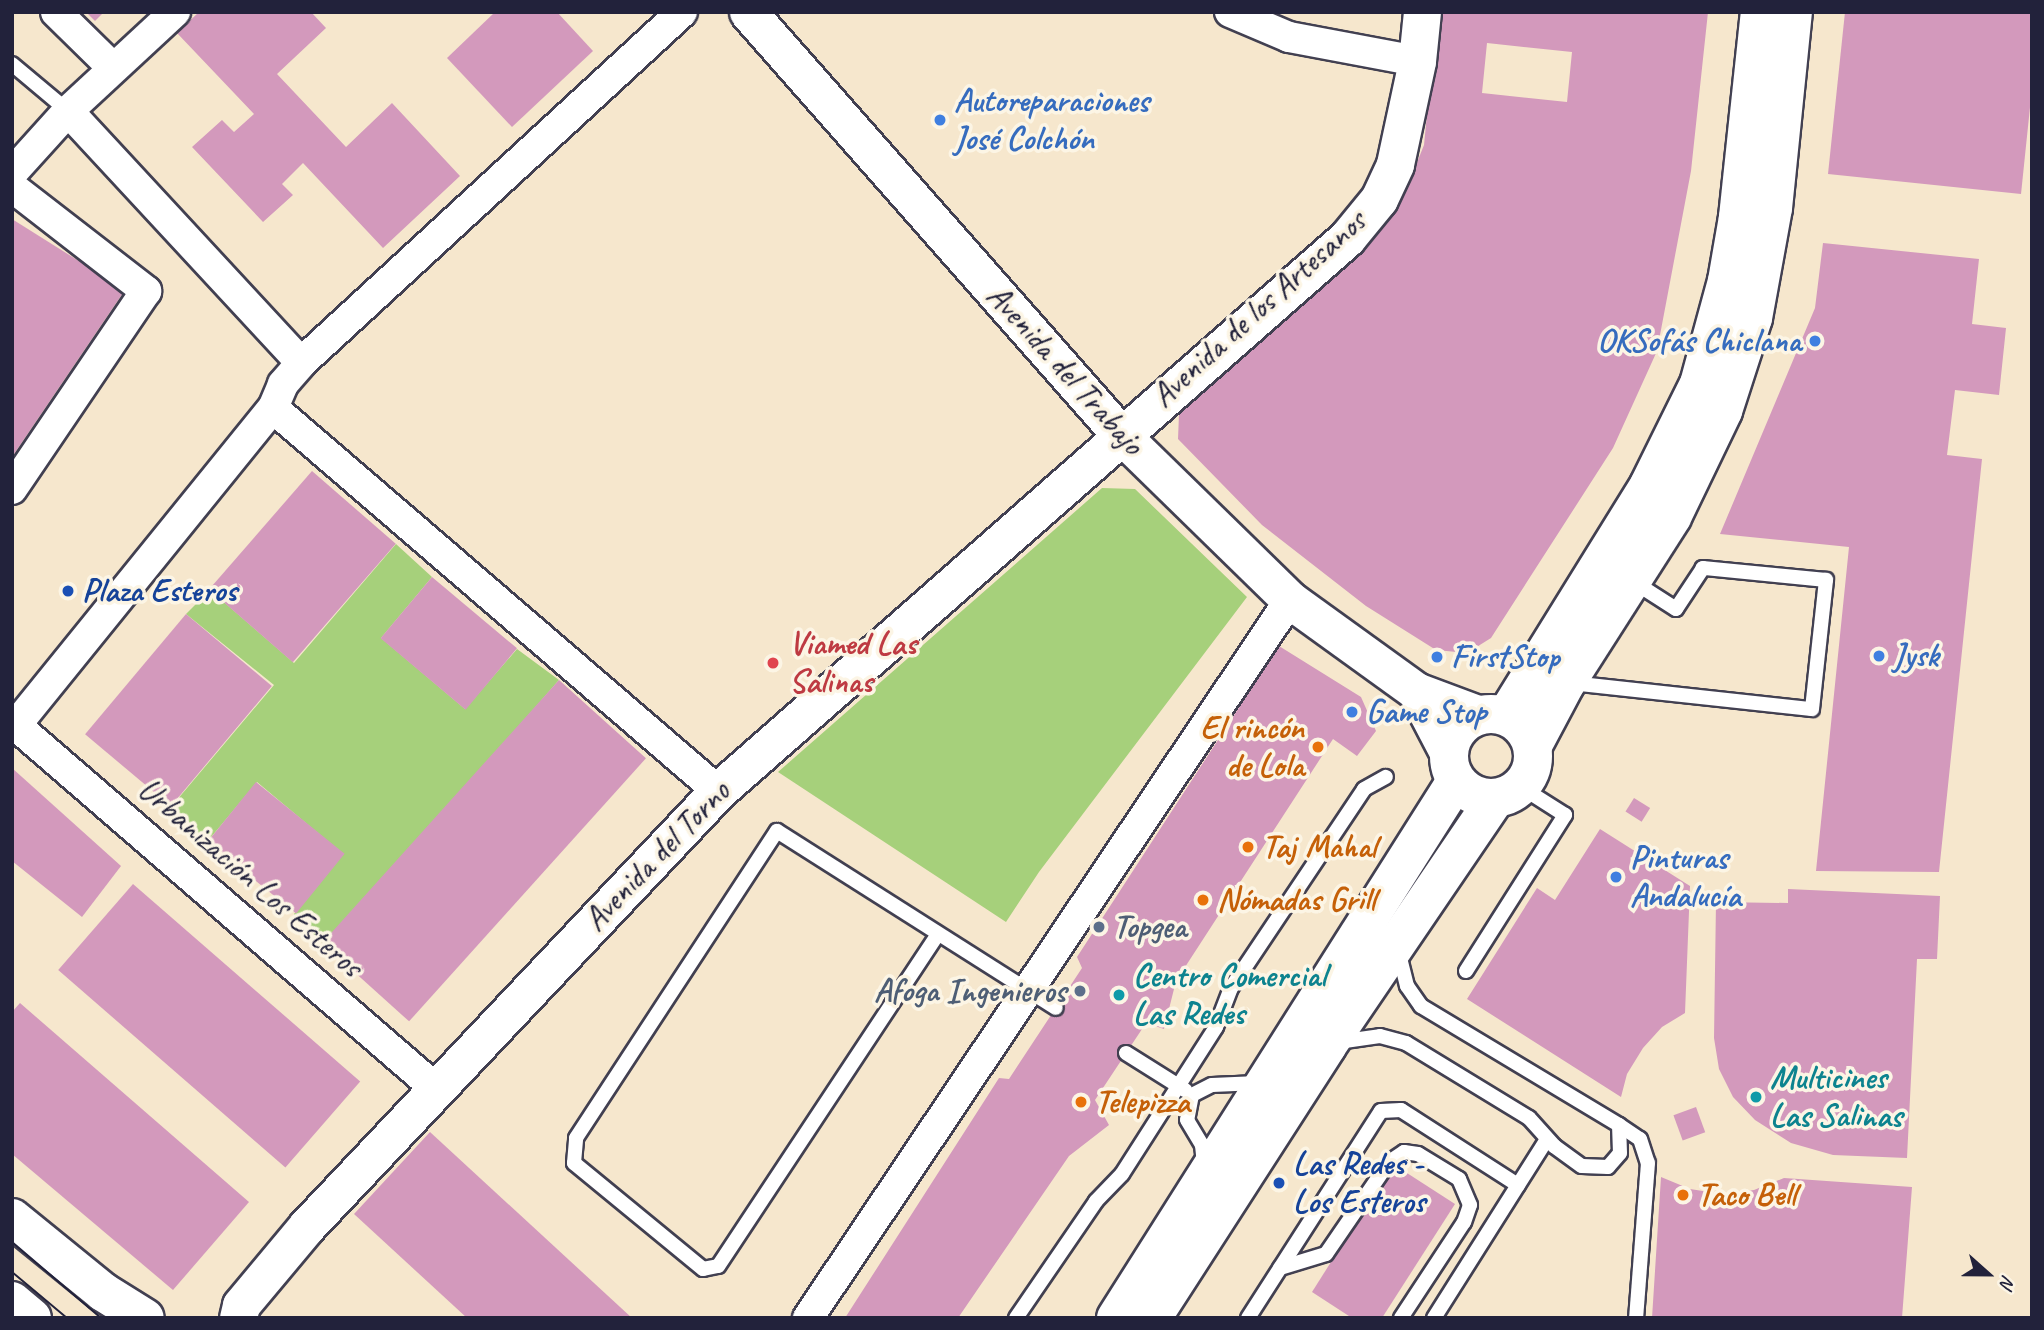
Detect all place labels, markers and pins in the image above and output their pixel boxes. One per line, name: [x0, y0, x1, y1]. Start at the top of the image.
place label: Autoreparaciones José Colchón: [954, 81, 1149, 159]
marker: Autoreparaciones José Colchón: [932, 112, 948, 128]
place label: OKSofás Chiclana: [1598, 321, 1801, 361]
marker: OKSofás Chiclana: [1807, 333, 1823, 349]
place label: Plaza Esteros: [82, 571, 237, 611]
marker: Plaza Esteros: [60, 583, 76, 599]
place label: Viamed Las Salinas: [789, 624, 917, 702]
place label: Jysk: [1893, 636, 1939, 676]
place label: FirstStop: [1451, 637, 1559, 677]
marker: Jysk: [1871, 648, 1887, 664]
marker: FirstStop: [1429, 649, 1445, 665]
marker: Viamed Las Salinas: [763, 653, 783, 673]
place label: Game Stop: [1366, 692, 1487, 732]
marker: Game Stop: [1344, 704, 1360, 720]
place label: El rincón de Lola: [1199, 708, 1304, 786]
marker: El rincón de Lola: [1310, 739, 1326, 755]
place label: Taj Mahal: [1262, 827, 1378, 867]
place label: Pinturas Andalucía: [1630, 838, 1741, 916]
marker: Taj Mahal: [1240, 839, 1256, 855]
marker: Pinturas Andalucía: [1608, 869, 1624, 885]
place label: Nómadas Grill: [1217, 880, 1375, 920]
marker: Nómadas Grill: [1195, 892, 1211, 908]
place label: Topgea: [1113, 907, 1186, 947]
marker: Topgea: [1091, 919, 1107, 935]
place label: Centro Comercial Las Redes: [1133, 956, 1327, 1034]
place label: Afoga Ingenieros: [874, 971, 1066, 1011]
marker: Afoga Ingenieros: [1072, 983, 1088, 999]
marker: Centro Comercial Las Redes: [1111, 987, 1127, 1003]
place label: Multicines Las Salinas: [1770, 1058, 1902, 1136]
place label: Telepizza: [1095, 1082, 1190, 1122]
marker: Multicines Las Salinas: [1748, 1089, 1764, 1105]
marker: Telepizza: [1073, 1094, 1089, 1110]
place label: Las Redes - Los Esteros: [1293, 1144, 1425, 1222]
marker: Las Redes - Los Esteros: [1271, 1175, 1287, 1191]
place label: Taco Bell: [1697, 1175, 1796, 1215]
marker: Taco Bell: [1675, 1187, 1691, 1203]

